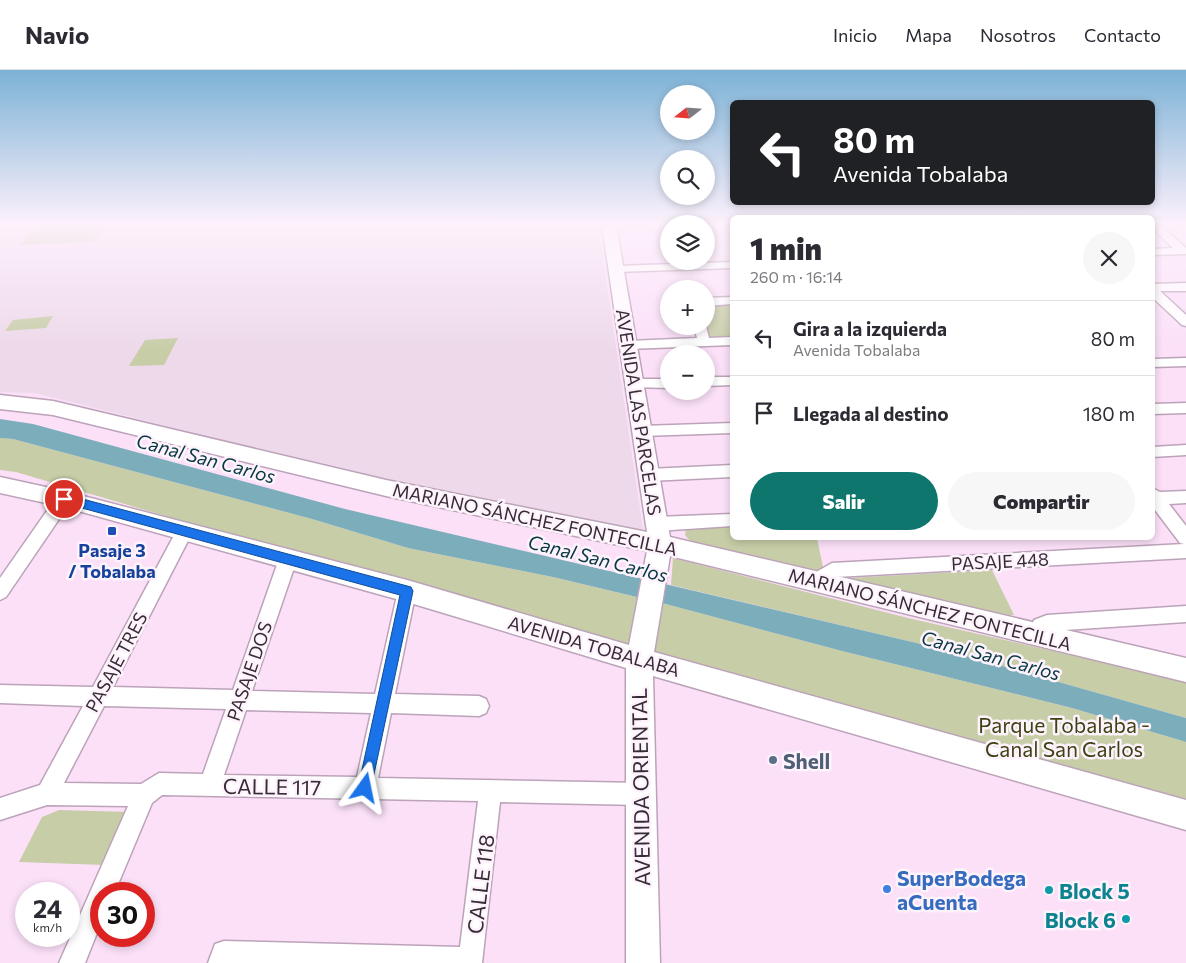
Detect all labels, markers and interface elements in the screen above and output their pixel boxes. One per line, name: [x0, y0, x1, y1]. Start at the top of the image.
text: Navio: [25, 20, 89, 49]
text: Inicio: [833, 24, 877, 46]
text: Mapa: [905, 24, 952, 46]
text: Nosotros: [980, 24, 1056, 46]
text: Contacto: [1084, 24, 1161, 46]
north arrow: [660, 85, 715, 140]
map controls: [660, 85, 715, 400]
text: 80 m: [833, 117, 915, 160]
icon: left: [750, 120, 815, 185]
button: search: [660, 150, 715, 205]
text: Avenida Tobalaba: [833, 160, 1008, 187]
button: layers: [660, 215, 715, 270]
text: 1 min: [750, 229, 822, 266]
button: close: [1083, 232, 1135, 284]
text: 260 m · 16:14: [750, 267, 843, 286]
button: +: [660, 280, 715, 335]
street label: AVENIDA LAS PARCELAS: [612, 307, 666, 517]
text: Gira a la izquierda: [793, 317, 947, 340]
icon: left: [750, 324, 778, 352]
text: 80 m: [1091, 327, 1135, 350]
text: Avenida Tobalaba: [793, 340, 920, 359]
button: −: [660, 345, 715, 400]
icon: arrive: [750, 399, 778, 427]
text: Llegada al destino: [793, 402, 949, 425]
text: 180 m: [1083, 402, 1135, 425]
water label: Canal San Carlos: [134, 428, 278, 488]
button: Salir: [750, 472, 938, 530]
button: Compartir: [948, 472, 1135, 530]
pin: [43, 478, 85, 520]
street label: MARIANO SÁNCHEZ FONTECILLA: [391, 478, 679, 560]
icon: arrive: [50, 485, 78, 513]
marker: Pasaje 3 / Tobalaba: [106, 525, 118, 537]
water label: Canal San Carlos: [526, 530, 671, 587]
place label: Pasaje 3 / Tobalaba: [68, 539, 156, 582]
street label: PASAJE 448: [951, 547, 1049, 575]
street label: MARIANO SÁNCHEZ FONTECILLA: [786, 563, 1074, 655]
street label: PASAJE TRES: [80, 608, 152, 716]
street label: AVENIDA TOBALABA: [506, 611, 682, 681]
street label: PASAJE DOS: [222, 618, 276, 724]
water label: Canal San Carlos: [919, 625, 1063, 685]
street label: AVENIDA ORIENTAL: [626, 688, 654, 886]
park label: Parque Tobalaba - Canal San Carlos: [978, 712, 1150, 761]
place label: Shell: [783, 748, 830, 773]
marker: Shell: [767, 754, 779, 766]
position arrow: [338, 761, 390, 813]
street label: CALLE 117: [223, 773, 321, 799]
street label: CALLE 118: [461, 833, 499, 935]
place label: SuperBodega aCuenta: [897, 865, 1026, 914]
place label: Block 5: [1059, 878, 1130, 903]
speed limit sign: 30: [90, 882, 155, 947]
marker: SuperBodega aCuenta: [881, 883, 893, 895]
marker: Block 5: [1043, 884, 1055, 896]
text: 24: [33, 893, 62, 923]
place label: Block 6: [1045, 907, 1116, 932]
marker: Block 6: [1120, 913, 1132, 925]
text: km/h: [33, 920, 62, 934]

